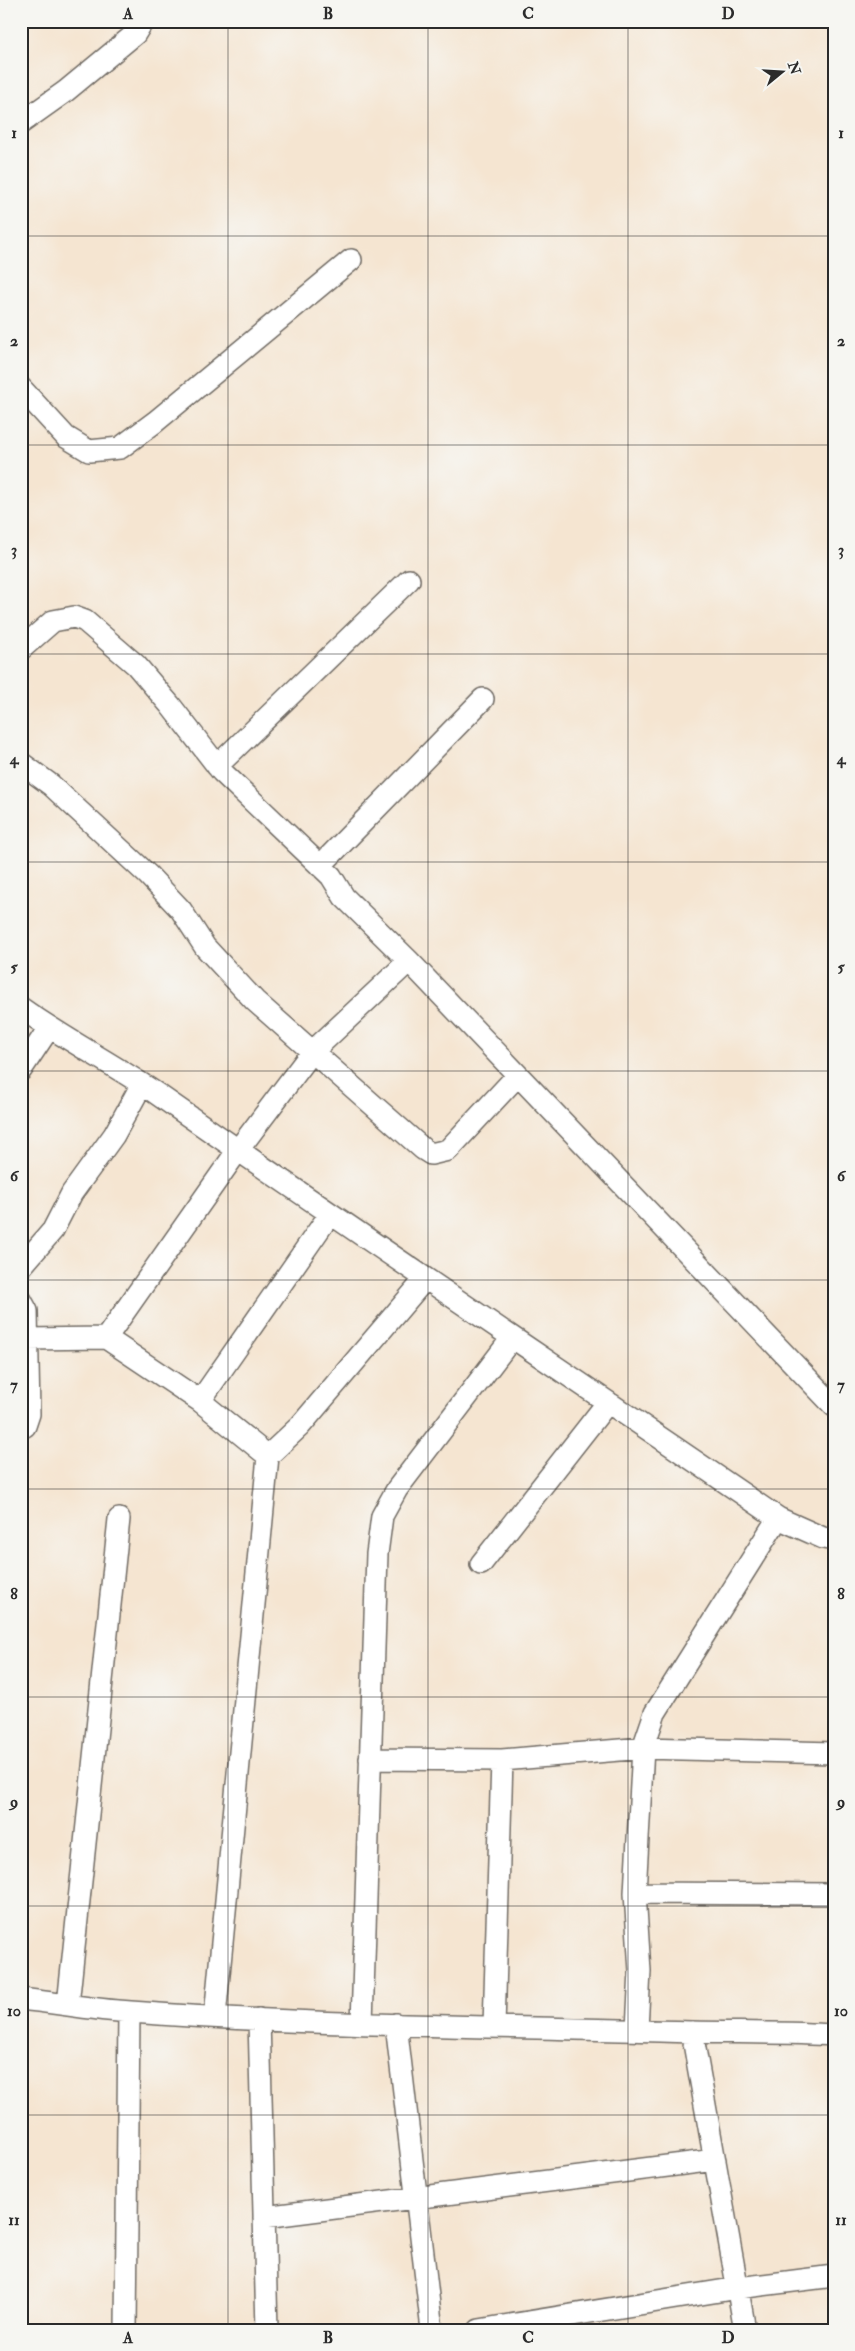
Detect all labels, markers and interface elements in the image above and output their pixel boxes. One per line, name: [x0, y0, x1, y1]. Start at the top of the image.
text: A: [122, 4, 134, 24]
text: B: [323, 4, 333, 24]
text: C: [522, 4, 534, 24]
text: D: [721, 4, 735, 24]
north arrow: [758, 48, 808, 98]
text: N: [784, 59, 804, 77]
text: 1: [11, 123, 17, 143]
text: 1: [838, 123, 844, 143]
text: 2: [10, 331, 18, 351]
text: 2: [837, 331, 845, 351]
text: 3: [11, 540, 17, 560]
text: 3: [838, 540, 844, 560]
text: 4: [9, 749, 20, 769]
text: 4: [836, 749, 847, 769]
text: 5: [10, 957, 18, 977]
text: 5: [837, 957, 845, 977]
text: 6: [10, 1166, 20, 1186]
text: 6: [837, 1166, 847, 1186]
text: 7: [10, 1375, 18, 1395]
text: 7: [837, 1375, 845, 1395]
text: 8: [10, 1584, 18, 1604]
text: 8: [837, 1584, 845, 1604]
text: 9: [8, 1792, 18, 1812]
text: 9: [835, 1792, 845, 1812]
text: 10: [7, 2001, 21, 2021]
text: 10: [834, 2001, 848, 2021]
text: 11: [8, 2210, 20, 2230]
text: 11: [835, 2210, 847, 2230]
text: A: [122, 2328, 134, 2348]
text: B: [323, 2328, 333, 2348]
text: C: [522, 2328, 534, 2348]
text: D: [721, 2328, 735, 2348]

